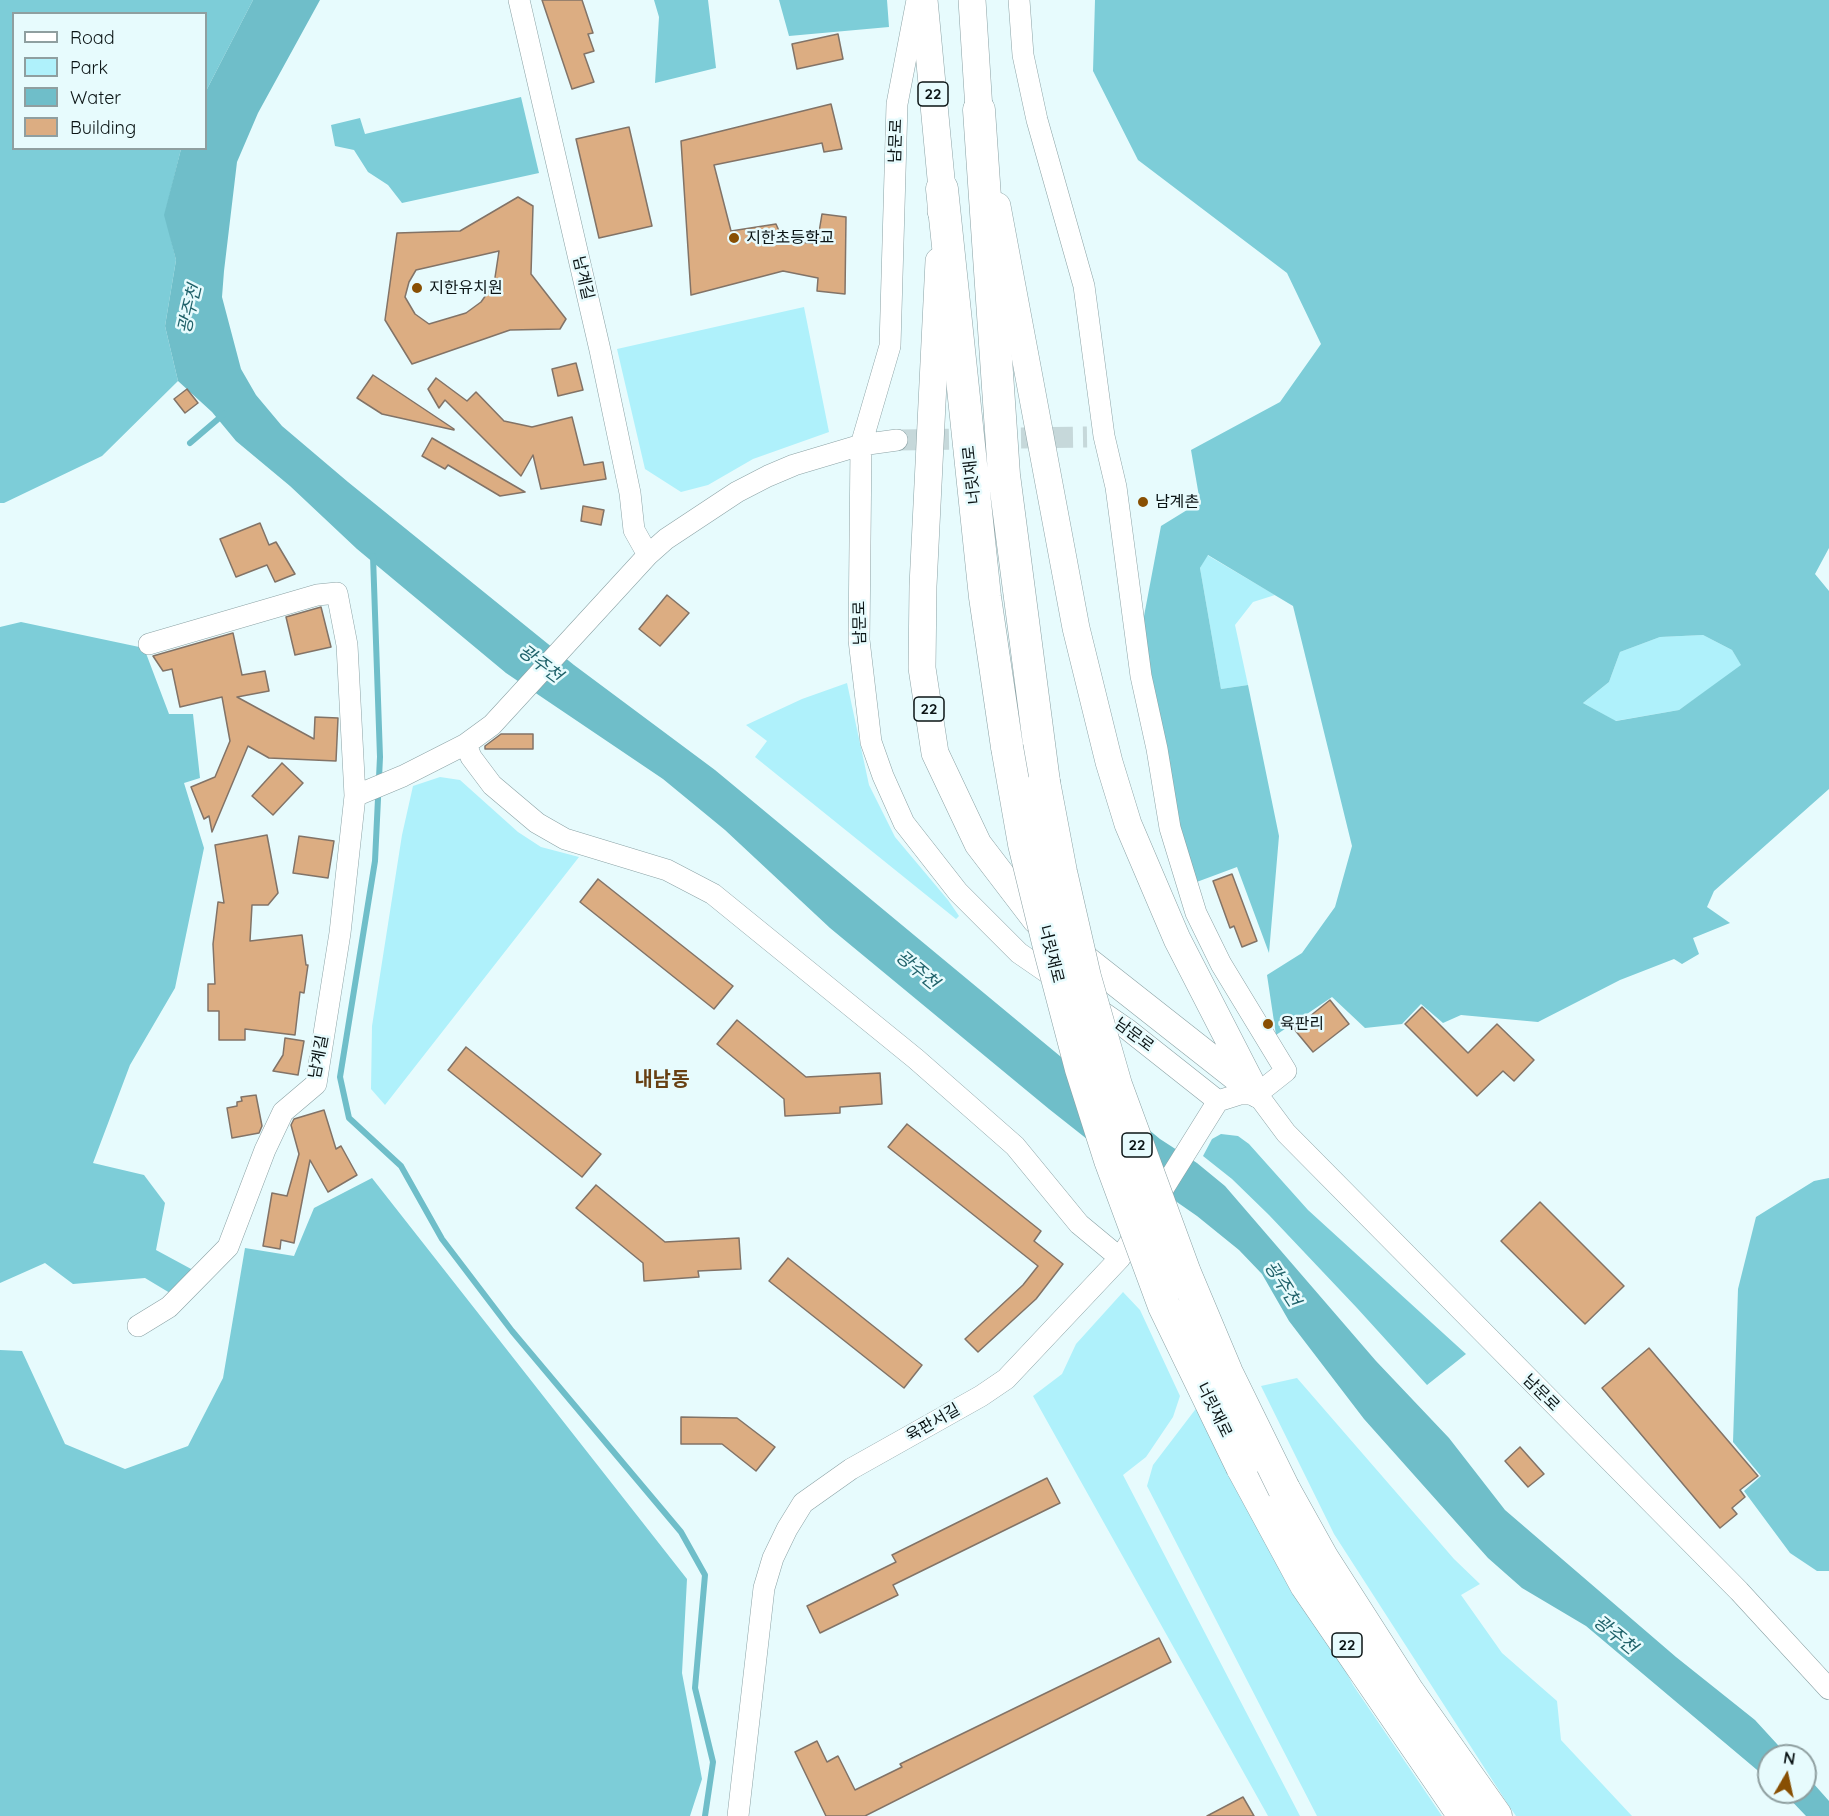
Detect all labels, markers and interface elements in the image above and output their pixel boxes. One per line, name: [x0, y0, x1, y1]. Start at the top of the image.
legend: [12, 12, 207, 150]
text: Road: [70, 26, 115, 49]
text: Park: [70, 56, 108, 79]
road number: 22: [918, 82, 948, 106]
text: Water: [70, 86, 121, 109]
text: Building: [70, 116, 136, 139]
street label: 남문로: [886, 119, 906, 163]
place label: 지한초등학교: [746, 228, 834, 248]
marker: 지한초등학교: [727, 231, 741, 245]
street label: 남계길: [569, 254, 597, 302]
place label: 지한유치원: [429, 278, 503, 298]
marker: 지한유치원: [410, 281, 424, 295]
water label: 광주천: [174, 282, 206, 336]
street label: 너릿재로: [959, 445, 985, 505]
place label: 남계촌: [1155, 492, 1199, 512]
marker: 남계촌: [1136, 495, 1150, 509]
street label: 남문로: [850, 601, 870, 645]
water label: 광주천: [514, 640, 566, 688]
road number: 22: [914, 697, 944, 721]
street label: 너릿재로: [1035, 923, 1067, 985]
water label: 광주천: [891, 946, 943, 994]
street label: 남문로: [1111, 1014, 1157, 1056]
place label: 육판리: [1280, 1014, 1324, 1034]
marker: 육판리: [1261, 1017, 1275, 1031]
street label: 남계길: [305, 1033, 333, 1081]
district label: 내남동: [634, 1068, 690, 1092]
road number: 22: [1122, 1133, 1152, 1157]
water label: 광주천: [1259, 1257, 1305, 1311]
street label: 남문로: [1519, 1371, 1563, 1415]
street label: 너릿재로: [1192, 1379, 1236, 1441]
street label: 육판서길: [903, 1400, 963, 1446]
water label: 광주천: [1589, 1611, 1641, 1659]
road number: 22: [1332, 1633, 1362, 1657]
north arrow: [1757, 1744, 1817, 1804]
text: N: [1782, 1747, 1797, 1769]

